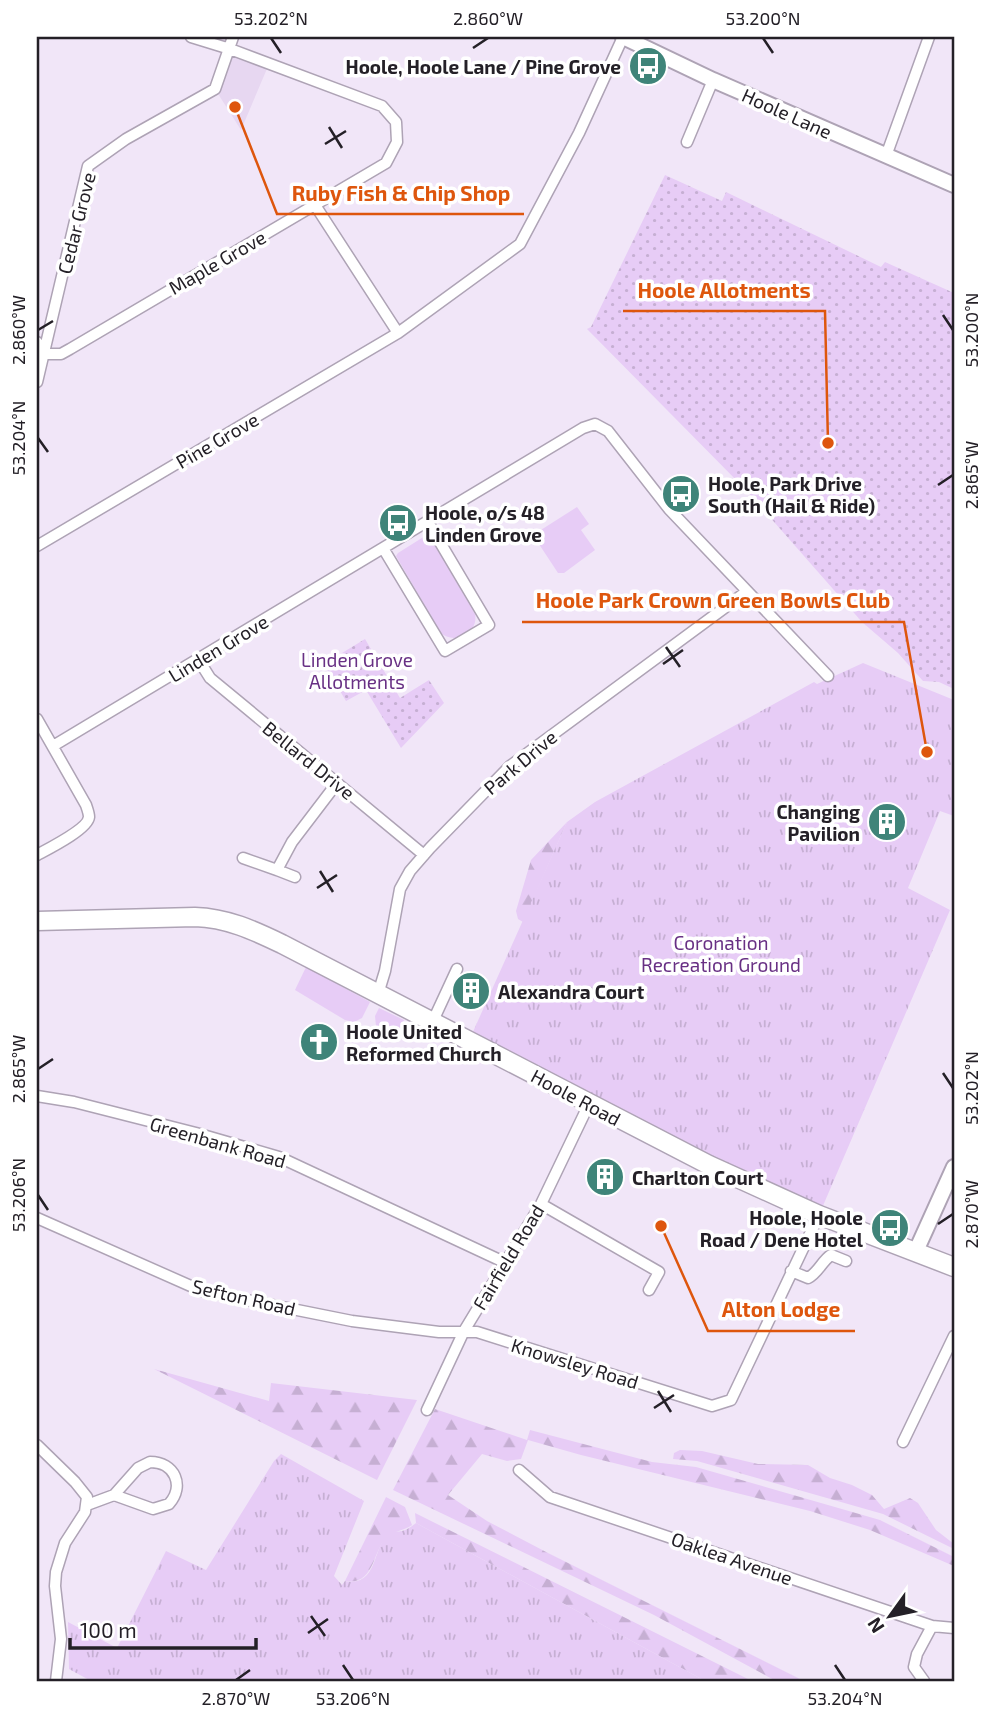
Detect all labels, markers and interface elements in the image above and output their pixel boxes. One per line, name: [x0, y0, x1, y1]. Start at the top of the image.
text: 53.202°N: [234, 7, 308, 29]
text: 2.860°W: [453, 7, 523, 29]
text: 53.200°N: [726, 7, 800, 29]
bus stop icon: Hoole, Hoole Lane / Pine Grove: [627, 45, 669, 87]
place label: Hoole, Hoole Lane / Pine Grove: [346, 55, 621, 78]
street label: Hoole Lane: [739, 83, 835, 143]
street label: Cedar Grove: [52, 170, 100, 276]
callout: Ruby Fish & Chip Shop: [277, 172, 524, 214]
text: Ruby Fish & Chip Shop: [292, 180, 510, 206]
street label: Maple Grove: [164, 225, 270, 299]
callout: Hoole Allotments: [623, 269, 825, 311]
text: Hoole Allotments: [637, 277, 811, 302]
text: 53.200°N: [960, 293, 982, 367]
text: 2.860°W: [7, 295, 29, 365]
text: 53.204°N: [7, 400, 29, 476]
street label: Pine Grove: [172, 407, 262, 473]
text: 2.865°W: [960, 441, 982, 509]
place label: Hoole, Park Drive South (Hail & Ride): [708, 472, 875, 517]
bus stop icon: Hoole, Park Drive South (Hail & Ride): [660, 473, 702, 515]
place label: Hoole, o/s 48 Linden Grove: [425, 501, 545, 546]
bus stop icon: Hoole, o/s 48 Linden Grove: [377, 502, 419, 544]
callout: Hoole Park Crown Green Bowls Club: [522, 580, 904, 622]
text: Hoole Park Crown Green Bowls Club: [536, 587, 890, 612]
street label: Linden Grove: [164, 609, 272, 687]
park label: Linden Grove Allotments: [301, 648, 413, 693]
street label: Bellard Drive: [258, 716, 360, 804]
street label: Park Drive: [479, 725, 561, 799]
place label: Changing Pavilion: [776, 800, 860, 845]
building icon: Changing Pavilion: [866, 801, 908, 843]
park label: Coronation Recreation Ground: [641, 931, 801, 976]
building icon: Alexandra Court: [450, 970, 492, 1012]
place label: Alexandra Court: [498, 980, 644, 1003]
place label: Hoole United Reformed Church: [346, 1020, 502, 1065]
church icon: Hoole United Reformed Church: [298, 1021, 340, 1063]
text: 2.865°W: [7, 1035, 29, 1103]
text: 53.202°N: [960, 1051, 982, 1125]
street label: Hoole Road: [527, 1064, 625, 1130]
street label: Greenbank Road: [147, 1112, 289, 1172]
building icon: Charlton Court: [584, 1156, 626, 1198]
text: 53.206°N: [7, 1158, 29, 1232]
place label: Charlton Court: [632, 1166, 764, 1189]
text: 2.870°W: [960, 1180, 982, 1248]
street label: Fairfield Road: [468, 1200, 548, 1314]
place label: Hoole, Hoole Road / Dene Hotel: [700, 1206, 864, 1251]
bus stop icon: Hoole, Hoole Road / Dene Hotel: [869, 1207, 911, 1249]
street label: Sefton Road: [190, 1274, 298, 1320]
callout: Alton Lodge: [708, 1289, 855, 1331]
text: Alton Lodge: [722, 1296, 840, 1321]
street label: Knowsley Road: [509, 1333, 641, 1393]
street label: Oaklea Avenue: [668, 1527, 796, 1589]
north arrow: [855, 1582, 925, 1652]
scale bar: [70, 1606, 256, 1650]
text: N: [862, 1614, 889, 1638]
text: 100 m: [80, 1617, 137, 1642]
text: 2.870°W: [202, 1687, 270, 1709]
text: 53.206°N: [316, 1687, 390, 1709]
text: 53.204°N: [807, 1687, 883, 1709]

